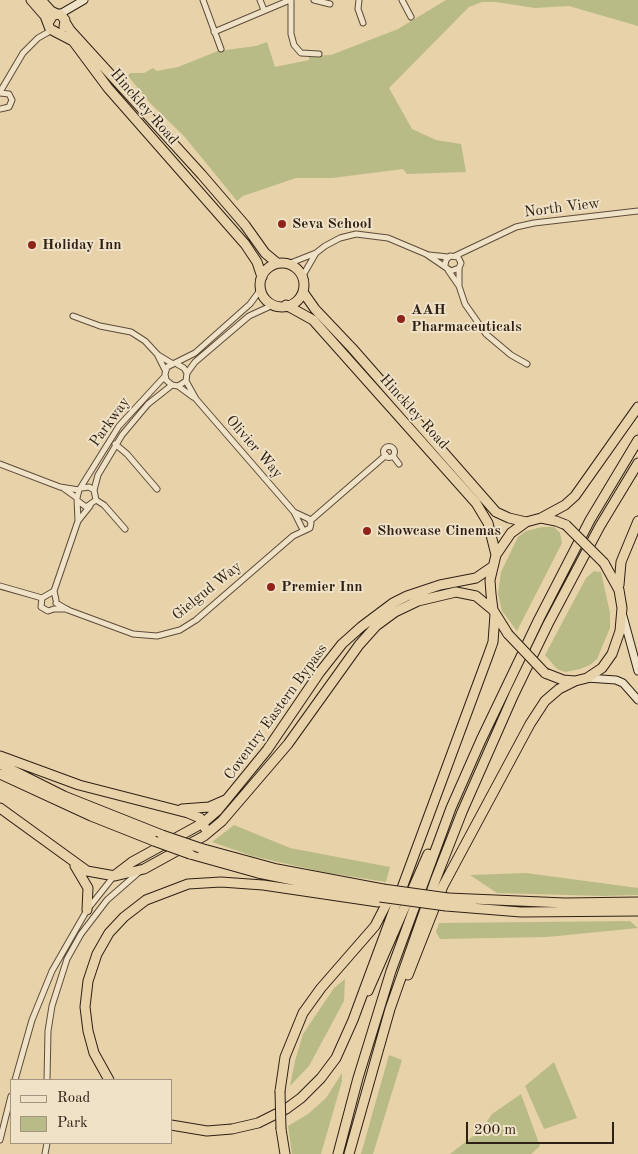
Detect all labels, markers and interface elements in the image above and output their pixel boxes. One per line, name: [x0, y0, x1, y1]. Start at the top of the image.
street label: Hinckley Road: [106, 65, 182, 149]
street label: North View: [523, 194, 601, 222]
place label: Seva School: [292, 215, 372, 233]
marker: Seva School: [276, 218, 288, 230]
place label: Holiday Inn: [42, 236, 122, 254]
marker: Holiday Inn: [26, 239, 38, 251]
place label: AAH Pharmaceuticals: [411, 301, 522, 336]
marker: AAH Pharmaceuticals: [395, 313, 407, 325]
street label: Hinckley Road: [376, 371, 452, 453]
street label: Parkway: [86, 394, 134, 450]
street label: Olivier Way: [222, 412, 286, 482]
place label: Showcase Cinemas: [377, 522, 501, 540]
marker: Showcase Cinemas: [361, 525, 373, 537]
street label: Gielgud Way: [169, 558, 245, 624]
place label: Premier Inn: [281, 578, 363, 596]
marker: Premier Inn: [265, 581, 277, 593]
street label: Coventry Eastern Bypass: [221, 640, 331, 784]
legend: [10, 1079, 172, 1144]
text: Road: [57, 1091, 90, 1106]
scale bar: [468, 1112, 616, 1144]
text: Park: [57, 1116, 88, 1131]
text: 200 m: [474, 1123, 516, 1138]

